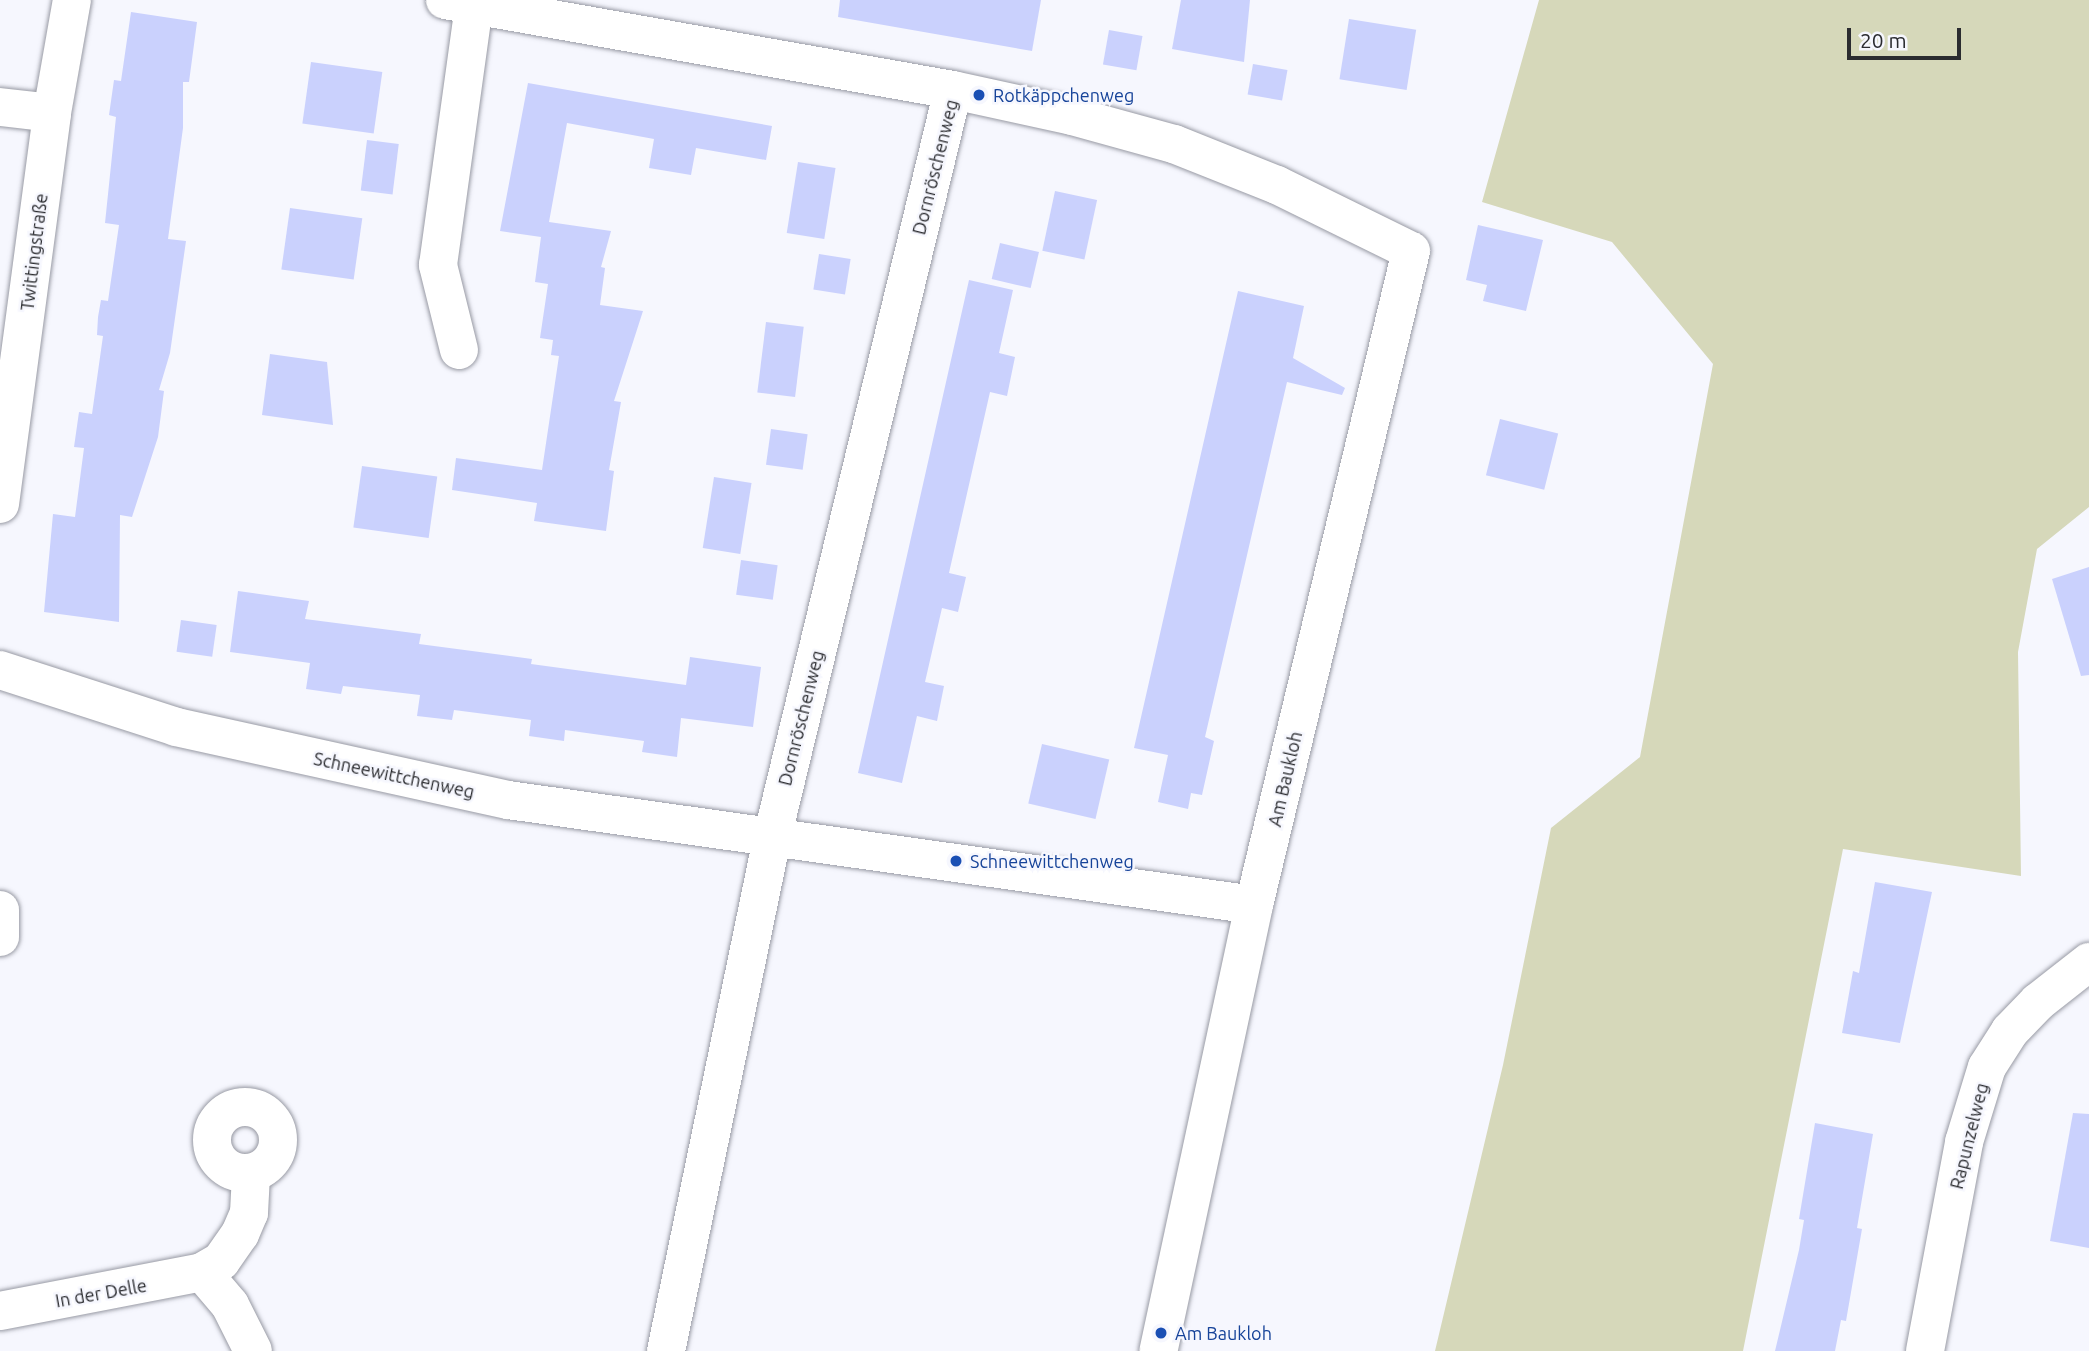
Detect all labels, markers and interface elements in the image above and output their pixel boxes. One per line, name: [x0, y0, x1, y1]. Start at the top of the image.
scale bar: [1851, 14, 1965, 58]
text: 20 m: [1860, 28, 1907, 52]
place label: Rotkäppchenweg: [993, 84, 1134, 106]
marker: Rotkäppchenweg: [971, 87, 987, 103]
street label: Dornröschenweg: [908, 97, 962, 237]
street label: Twittingstraße: [16, 192, 52, 312]
street label: Dornröschenweg: [774, 648, 828, 788]
street label: Am Baukloh: [1264, 729, 1306, 829]
street label: Schneewittchenweg: [312, 747, 476, 803]
place label: Schneewittchenweg: [970, 850, 1134, 872]
marker: Schneewittchenweg: [948, 853, 964, 869]
street label: Rapunzelweg: [1945, 1081, 1993, 1191]
street label: In der Delle: [54, 1274, 148, 1312]
place label: Am Baukloh: [1175, 1322, 1272, 1344]
marker: Am Baukloh: [1153, 1325, 1169, 1341]

